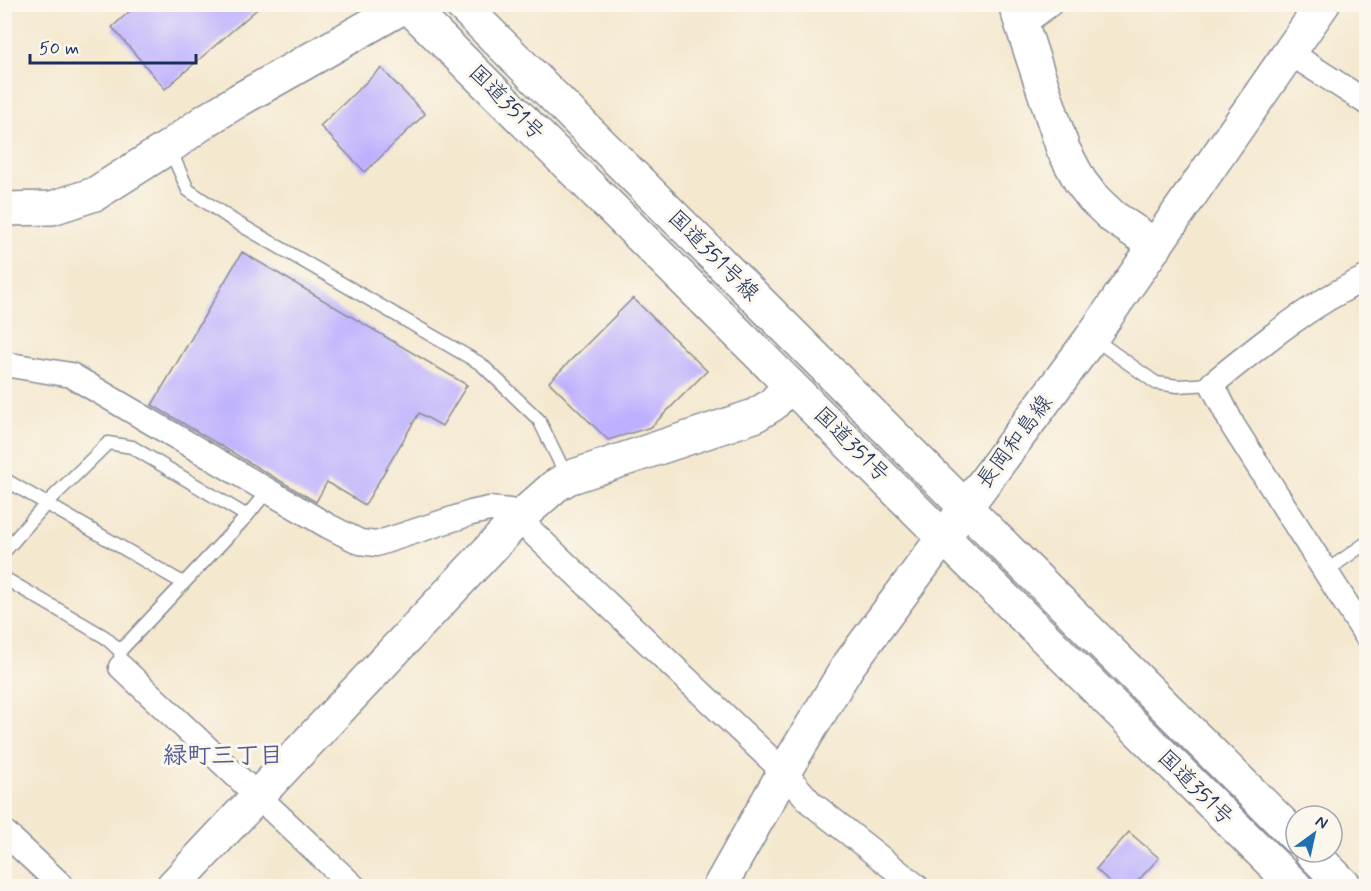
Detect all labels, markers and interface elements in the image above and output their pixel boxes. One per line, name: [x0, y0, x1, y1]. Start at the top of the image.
scale bar: [30, 27, 196, 65]
text: 50 m: [39, 37, 79, 61]
street label: 国道351号: [462, 59, 550, 147]
street label: 国道351号線: [661, 204, 765, 308]
street label: 長岡和島線: [971, 390, 1059, 494]
street label: 国道351号: [807, 401, 895, 489]
district label: 緑町三丁目: [163, 741, 283, 772]
street label: 国道351号: [1151, 744, 1239, 832]
north arrow: [1284, 804, 1344, 864]
text: N: [1311, 811, 1332, 834]

